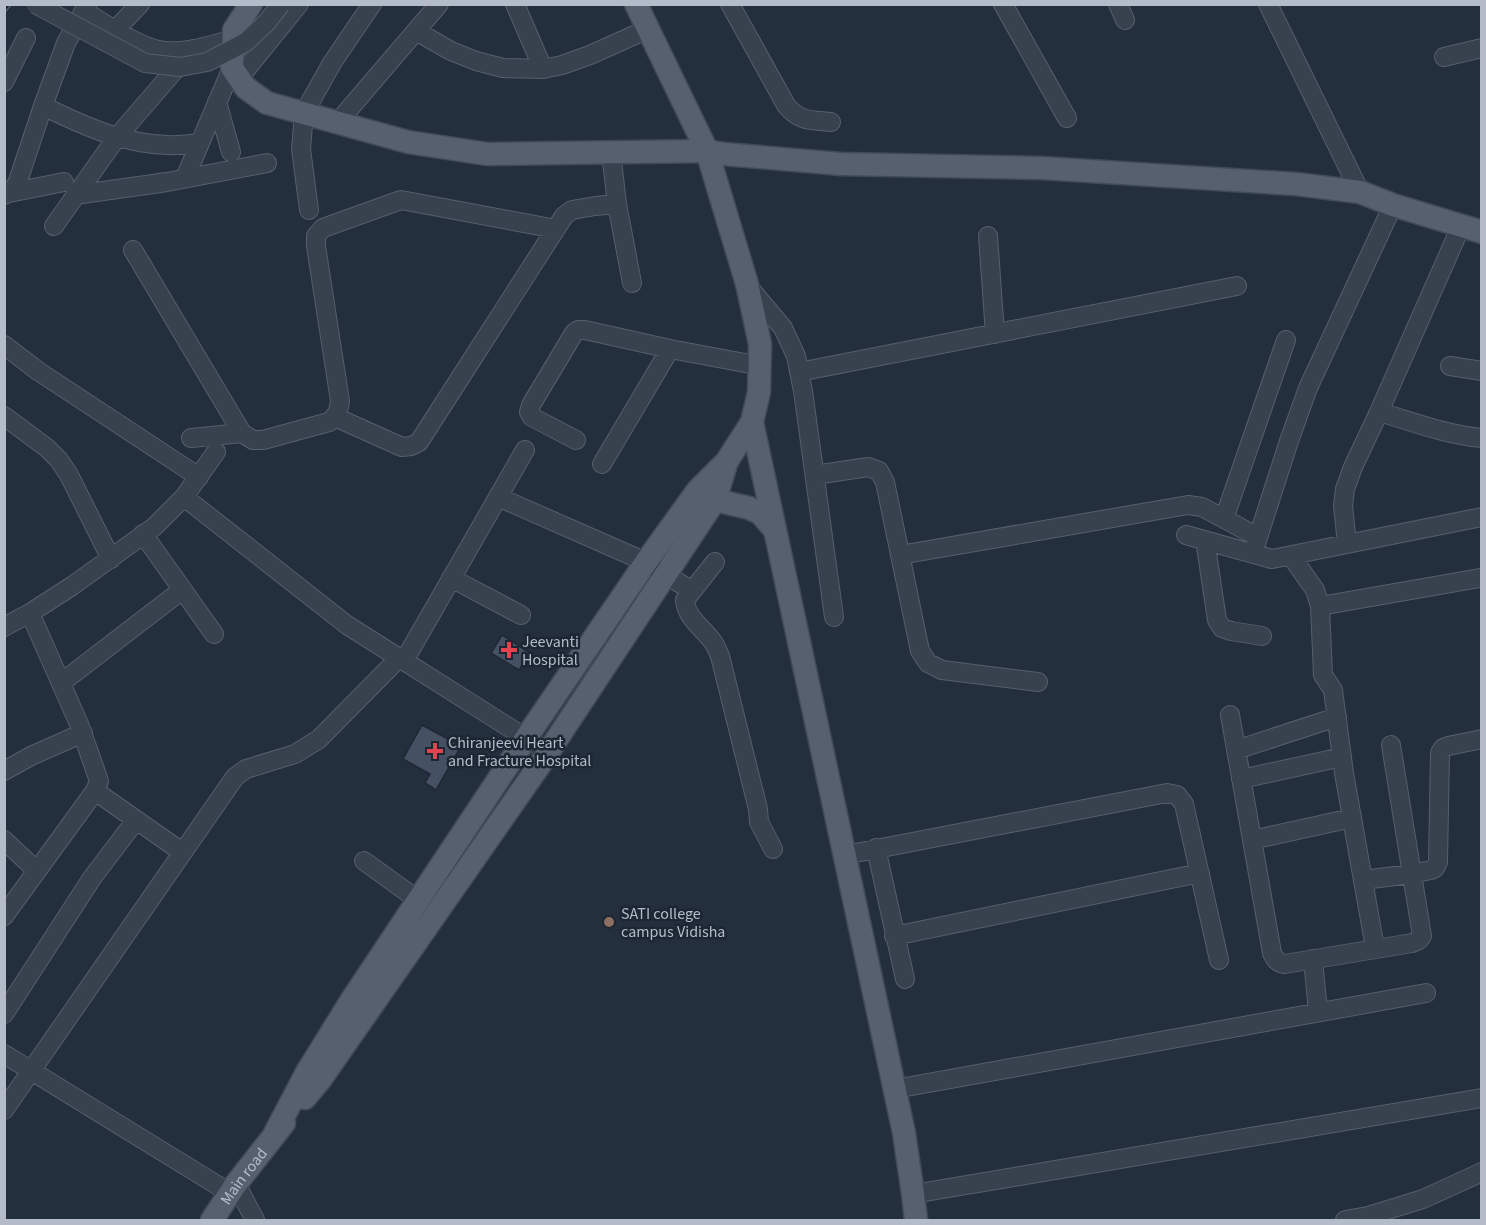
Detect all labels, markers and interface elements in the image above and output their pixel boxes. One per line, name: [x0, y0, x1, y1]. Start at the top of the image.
place label: Jeevanti Hospital: [522, 631, 579, 671]
marker: Jeevanti Hospital: [500, 641, 518, 659]
place label: Chiranjeevi Heart and Fracture Hospital: [448, 732, 591, 772]
marker: Chiranjeevi Heart and Fracture Hospital: [426, 742, 444, 760]
place label: SATI college campus Vidisha: [621, 903, 725, 943]
marker: SATI college campus Vidisha: [602, 915, 616, 929]
street label: Main road: [215, 1143, 273, 1209]

